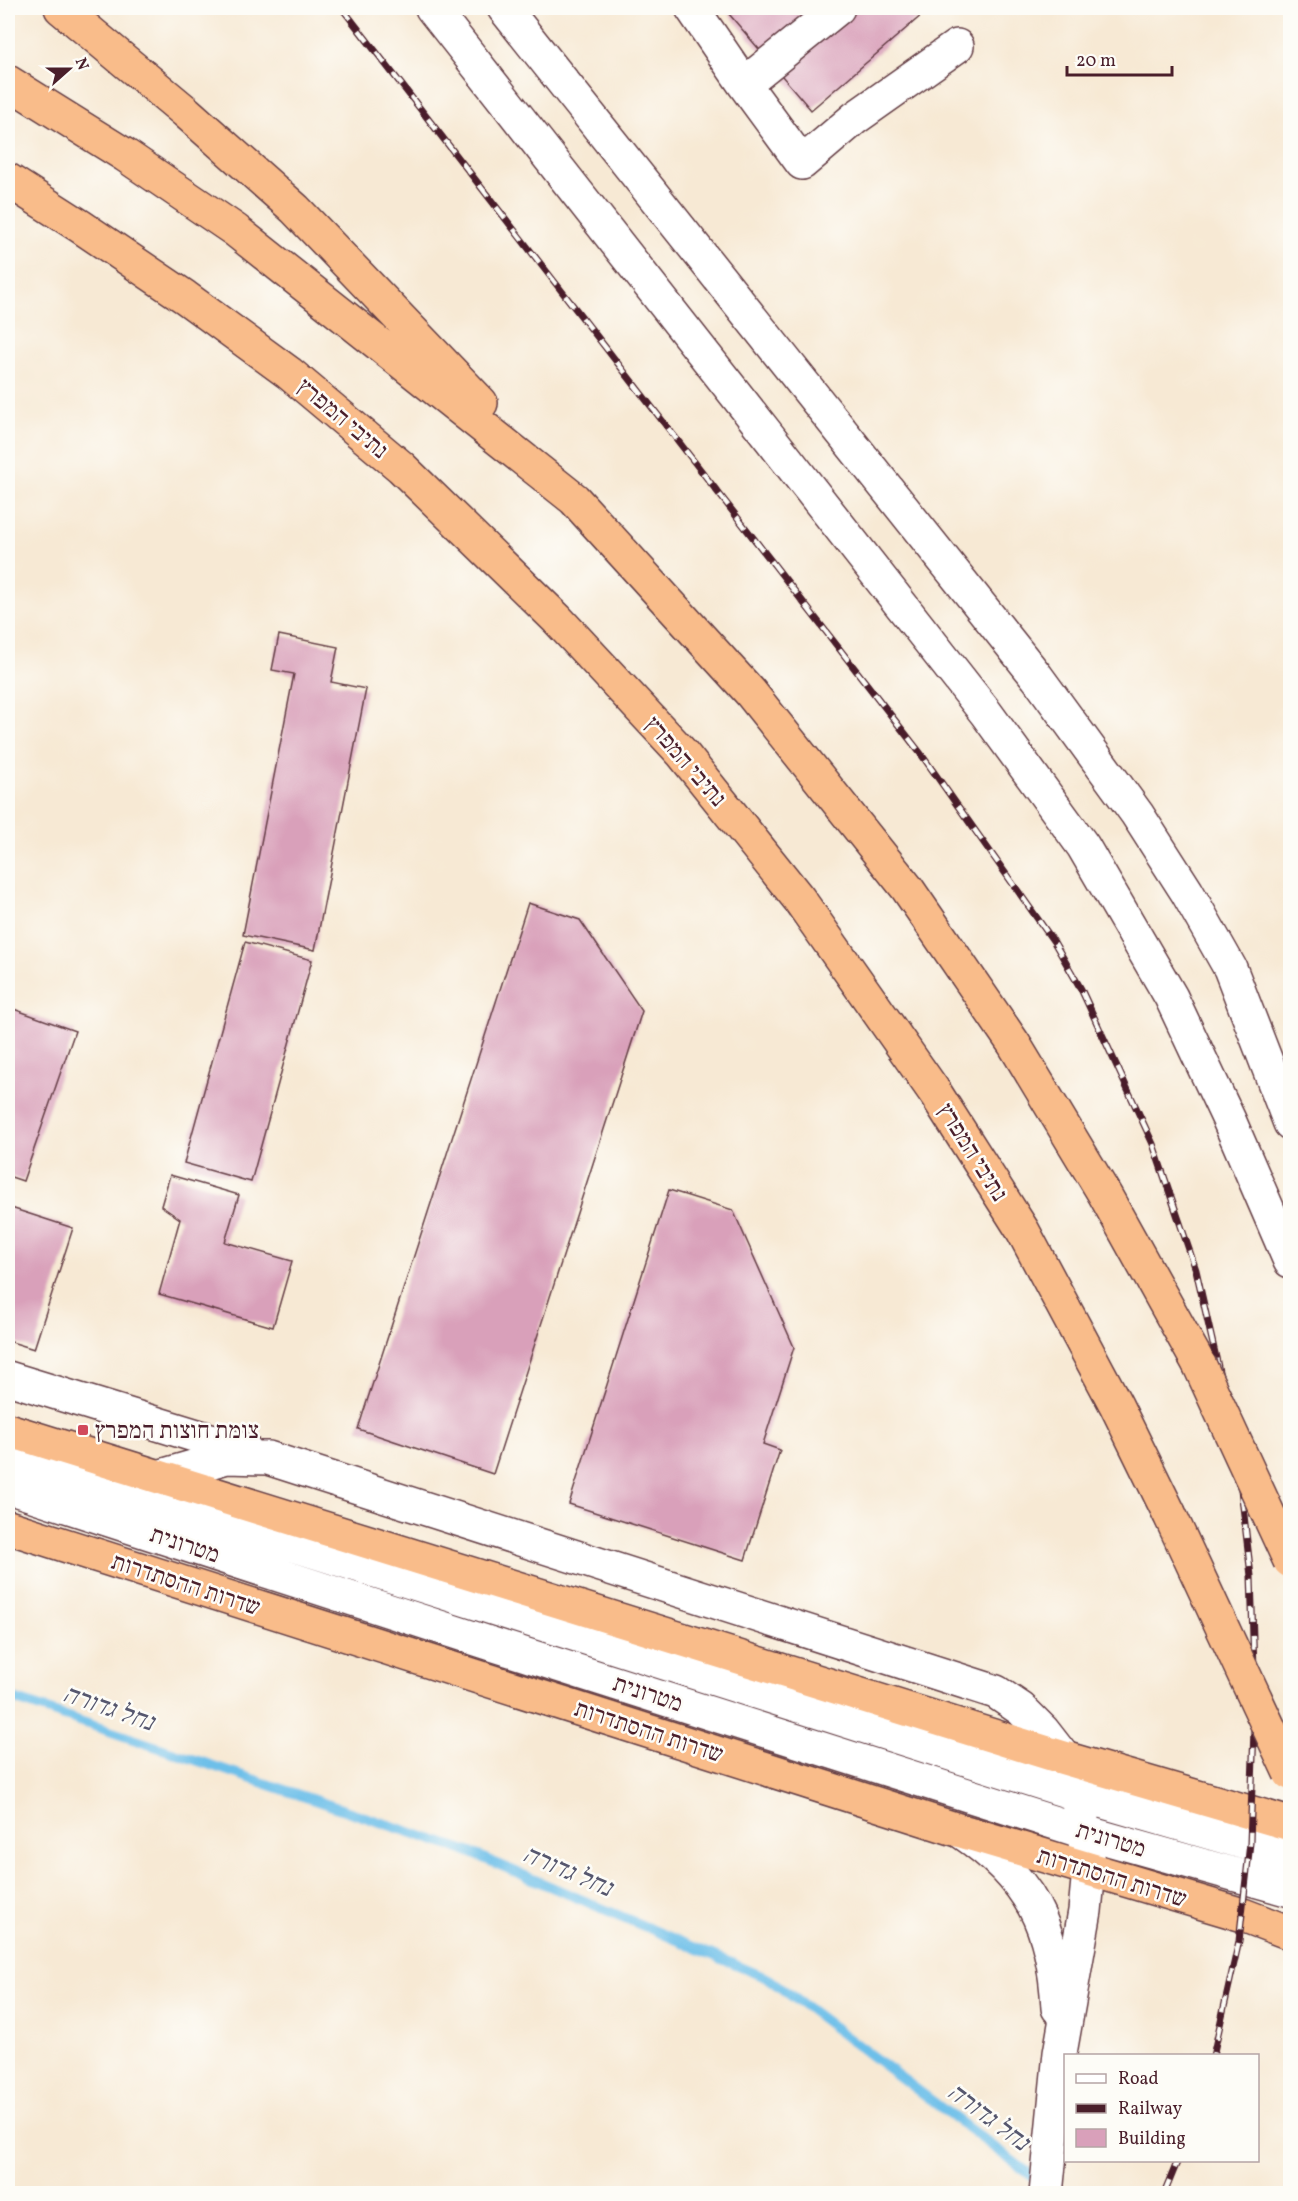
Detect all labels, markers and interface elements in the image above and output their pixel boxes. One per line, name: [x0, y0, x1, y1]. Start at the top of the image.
north arrow: [39, 39, 99, 99]
scale bar: [1067, 39, 1172, 77]
text: 20 m: [1076, 49, 1116, 74]
text: N: [69, 55, 94, 74]
street label: נתיבי המפרץ: [289, 371, 395, 468]
street label: נתיבי המפרץ: [636, 710, 733, 815]
street label: נתיבי המפרץ: [928, 1097, 1015, 1209]
place label: צומת חוצות המפרץ: [95, 1415, 259, 1449]
marker: צומת חוצות המפרץ: [76, 1423, 90, 1437]
street label: מטרונית: [145, 1519, 224, 1573]
street label: שדרות ההסתדרות: [106, 1546, 264, 1626]
street label: מטרונית: [608, 1668, 687, 1722]
water label: נחל גדורה: [58, 1677, 161, 1742]
street label: שדרות ההסתדרות: [569, 1693, 727, 1773]
street label: מטרונית: [1071, 1814, 1150, 1868]
water label: נחל גדורה: [517, 1837, 620, 1908]
street label: שדרות ההסתדרות: [1032, 1840, 1190, 1918]
legend: [1064, 2054, 1259, 2162]
text: Road: [1118, 2067, 1159, 2092]
water label: נחל גדורה: [939, 2075, 1038, 2162]
text: Railway: [1118, 2097, 1182, 2122]
text: Building: [1118, 2127, 1186, 2152]

